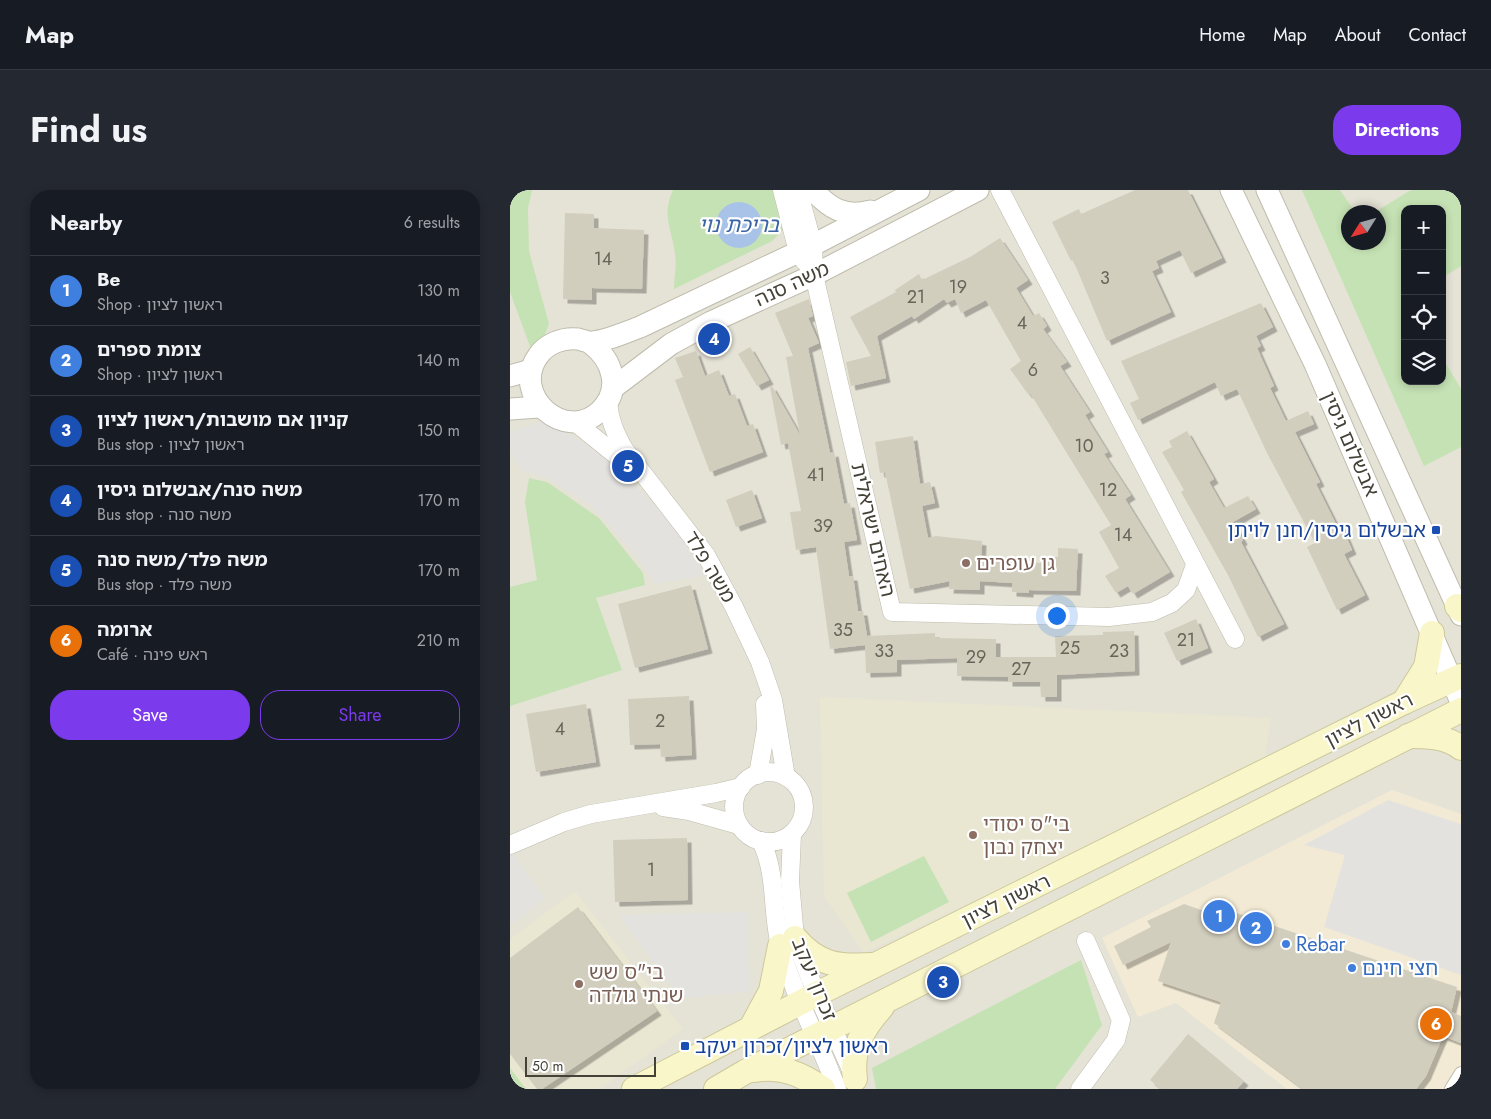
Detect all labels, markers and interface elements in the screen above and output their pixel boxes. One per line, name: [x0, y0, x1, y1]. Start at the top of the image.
text: Map: [25, 17, 74, 52]
text: Home: [1199, 22, 1245, 48]
text: Map: [1273, 22, 1307, 48]
text: About: [1335, 22, 1380, 48]
text: Contact: [1408, 22, 1466, 48]
text: Find us: [30, 105, 147, 155]
button: Directions: [1333, 105, 1461, 155]
north arrow: [1341, 205, 1386, 250]
map controls: [1401, 205, 1446, 385]
button: +: [1401, 205, 1446, 250]
text: Nearby: [50, 208, 122, 238]
water label: בריכת נוי: [699, 210, 780, 240]
text: 6 results: [404, 211, 460, 234]
house number: 14: [594, 246, 612, 272]
button: −: [1401, 250, 1446, 295]
street label: משה סנה: [750, 254, 834, 314]
house number: 3: [1100, 265, 1110, 291]
text: Be: [97, 266, 121, 293]
house number: 19: [949, 274, 967, 300]
text: 1: [62, 279, 70, 302]
text: 130 m: [417, 279, 460, 302]
house number: 21: [907, 284, 925, 310]
text: Shop · ראשון לציון: [97, 293, 223, 316]
button: locate: [1401, 295, 1446, 340]
house number: 4: [1017, 310, 1027, 336]
pin: 4: [698, 320, 730, 358]
text: צומת ספרים: [97, 336, 202, 363]
button: layers: [1401, 340, 1446, 385]
text: 2: [61, 349, 71, 372]
text: 140 m: [417, 349, 460, 372]
house number: 6: [1028, 357, 1038, 383]
text: Shop · ראשון לציון: [97, 363, 223, 386]
street label: אבשלום גיסין: [1314, 387, 1386, 501]
text: קניון אם מושבות/ראשון לציון: [97, 406, 349, 433]
text: 3: [61, 419, 71, 442]
text: 150 m: [417, 419, 460, 442]
text: Bus stop · ראשון לציון: [97, 433, 245, 456]
house number: 10: [1075, 433, 1094, 459]
pin: 5: [612, 447, 644, 485]
street label: האחים ישראלית: [844, 460, 902, 600]
house number: 41: [807, 462, 825, 488]
text: משה סנה/אבשלום גיסין: [97, 476, 302, 503]
house number: 12: [1099, 477, 1117, 503]
text: 4: [60, 489, 72, 512]
text: 170 m: [418, 489, 460, 512]
text: Bus stop · משה סנה: [97, 503, 232, 526]
house number: 39: [813, 513, 833, 539]
place label: אבשלום גיסין/חנן לויתן: [1228, 516, 1426, 545]
house number: 14: [1114, 522, 1132, 548]
marker: אבשלום גיסין/חנן לויתן: [1430, 524, 1442, 536]
street label: משה פלד: [677, 525, 743, 609]
text: משה פלד/משה סנה: [97, 546, 268, 573]
place label: גן עופרים: [976, 549, 1056, 578]
marker: גן עופרים: [960, 557, 972, 569]
text: 5: [61, 559, 71, 582]
text: 170 m: [418, 559, 460, 582]
text: Bus stop · משה פלד: [97, 573, 232, 596]
your location: [1044, 603, 1070, 629]
text: ארומה: [97, 616, 152, 643]
house number: 35: [833, 617, 853, 643]
house number: 21: [1177, 627, 1195, 653]
text: 6: [61, 629, 71, 652]
text: 210 m: [417, 629, 460, 652]
house number: 25: [1060, 635, 1080, 661]
house number: 33: [874, 638, 894, 664]
house number: 23: [1109, 638, 1129, 664]
text: Café · ראש פינה: [97, 643, 208, 666]
house number: 29: [966, 644, 986, 670]
house number: 27: [1011, 656, 1031, 682]
street label: ראשון לציון: [1320, 685, 1418, 755]
button: Save: [50, 690, 250, 740]
button: Share: [260, 690, 460, 740]
house number: 2: [655, 708, 665, 734]
house number: 4: [555, 716, 565, 742]
place label: בי"ס יסודי יצחק נבון: [983, 810, 1070, 862]
marker: בי"ס יסודי יצחק נבון: [967, 829, 979, 841]
house number: 1: [647, 857, 655, 883]
street label: ראשון לציון: [957, 867, 1055, 935]
pin: 1: [1203, 897, 1235, 935]
pin: 2: [1240, 909, 1272, 947]
place label: Rebar: [1296, 930, 1346, 959]
street label: זכרון יעקב: [784, 933, 844, 1025]
marker: Rebar: [1280, 938, 1292, 950]
place label: חצי חינם: [1362, 954, 1438, 983]
place label: בי"ס שש שנתי גולדה: [589, 958, 683, 1010]
marker: חצי חינם: [1346, 962, 1358, 974]
pin: 3: [927, 963, 959, 1001]
marker: בי"ס שש שנתי גולדה: [573, 978, 585, 990]
pin: 6: [1420, 1005, 1452, 1043]
place label: ראשון לציון/זכרון יעקב: [695, 1032, 889, 1061]
marker: ראשון לציון/זכרון יעקב: [679, 1040, 691, 1052]
scale bar: [525, 1054, 656, 1077]
text: 50 m: [532, 1056, 563, 1076]

